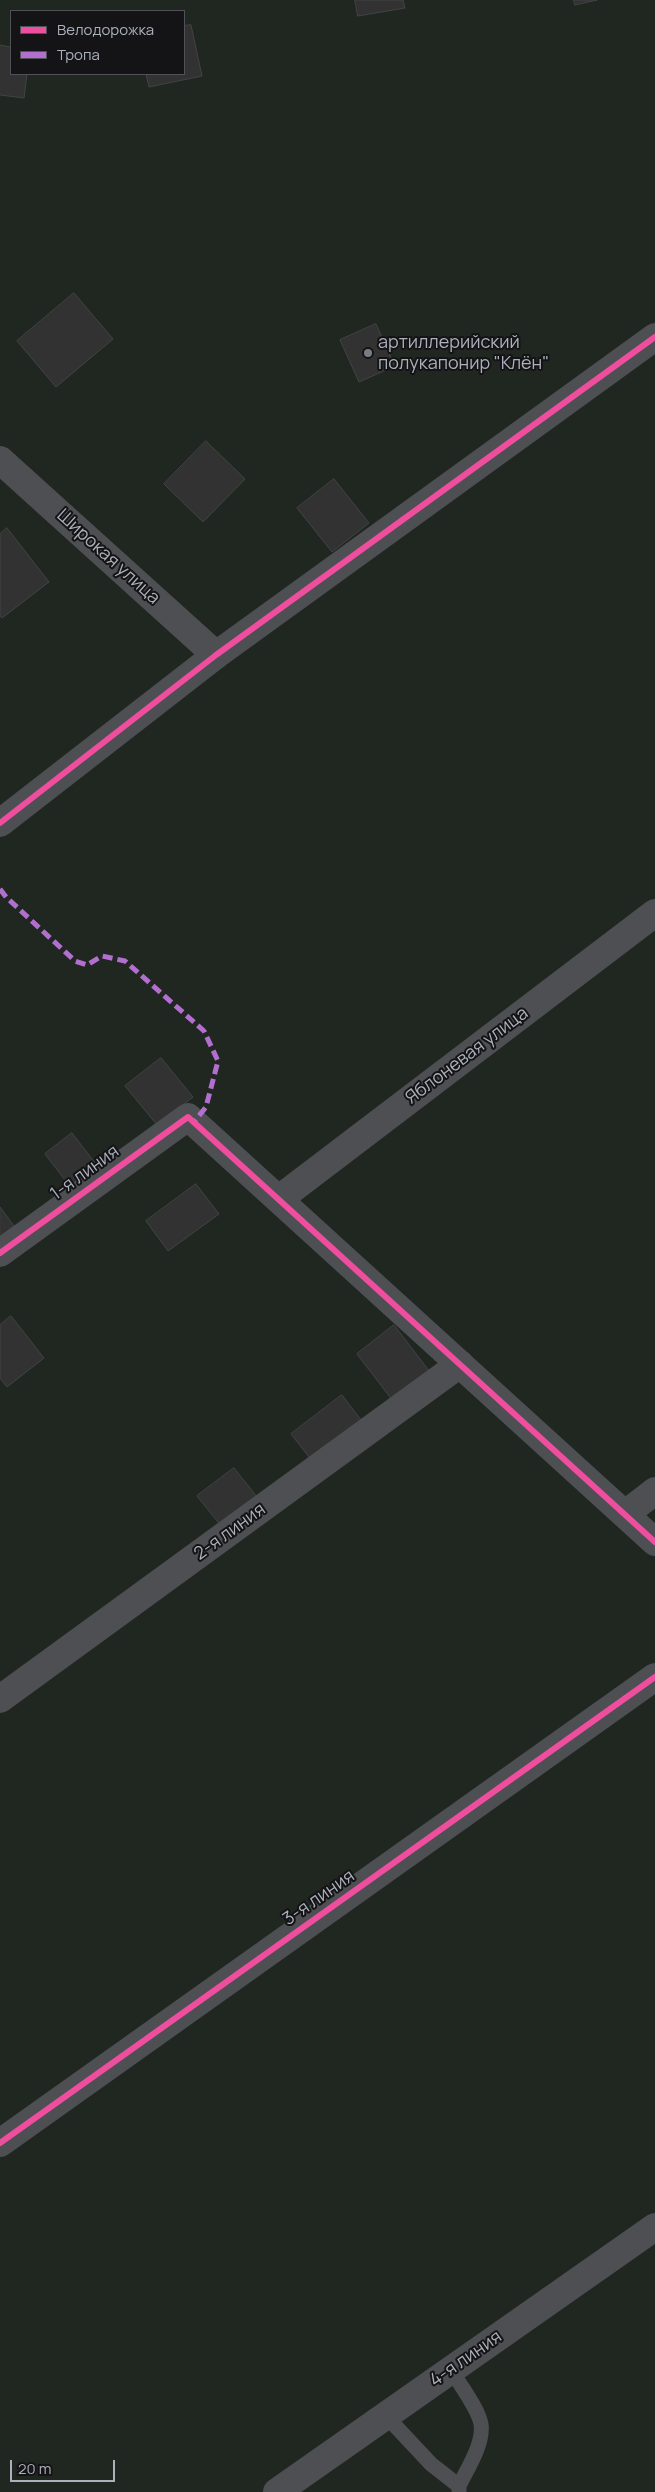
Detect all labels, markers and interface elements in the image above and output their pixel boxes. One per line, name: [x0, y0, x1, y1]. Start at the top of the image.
legend: [10, 10, 185, 75]
text: Велодорожка: [57, 19, 154, 40]
text: Тропа: [57, 44, 100, 65]
place label: артиллерийский полукапонир "Клён": [378, 332, 549, 374]
marker: артиллерийский полукапонир "Клён": [362, 347, 374, 359]
street label: Широкая улица: [52, 505, 164, 609]
street label: Яблоневая улица: [401, 1003, 533, 1109]
street label: 1-я линия: [46, 1141, 124, 1205]
street label: 2-я линия: [190, 1499, 270, 1565]
street label: 3-я линия: [279, 1865, 359, 1931]
street label: 4-я линия: [426, 2326, 506, 2392]
scale bar: [12, 2450, 118, 2482]
text: 20 m: [18, 2458, 51, 2479]

